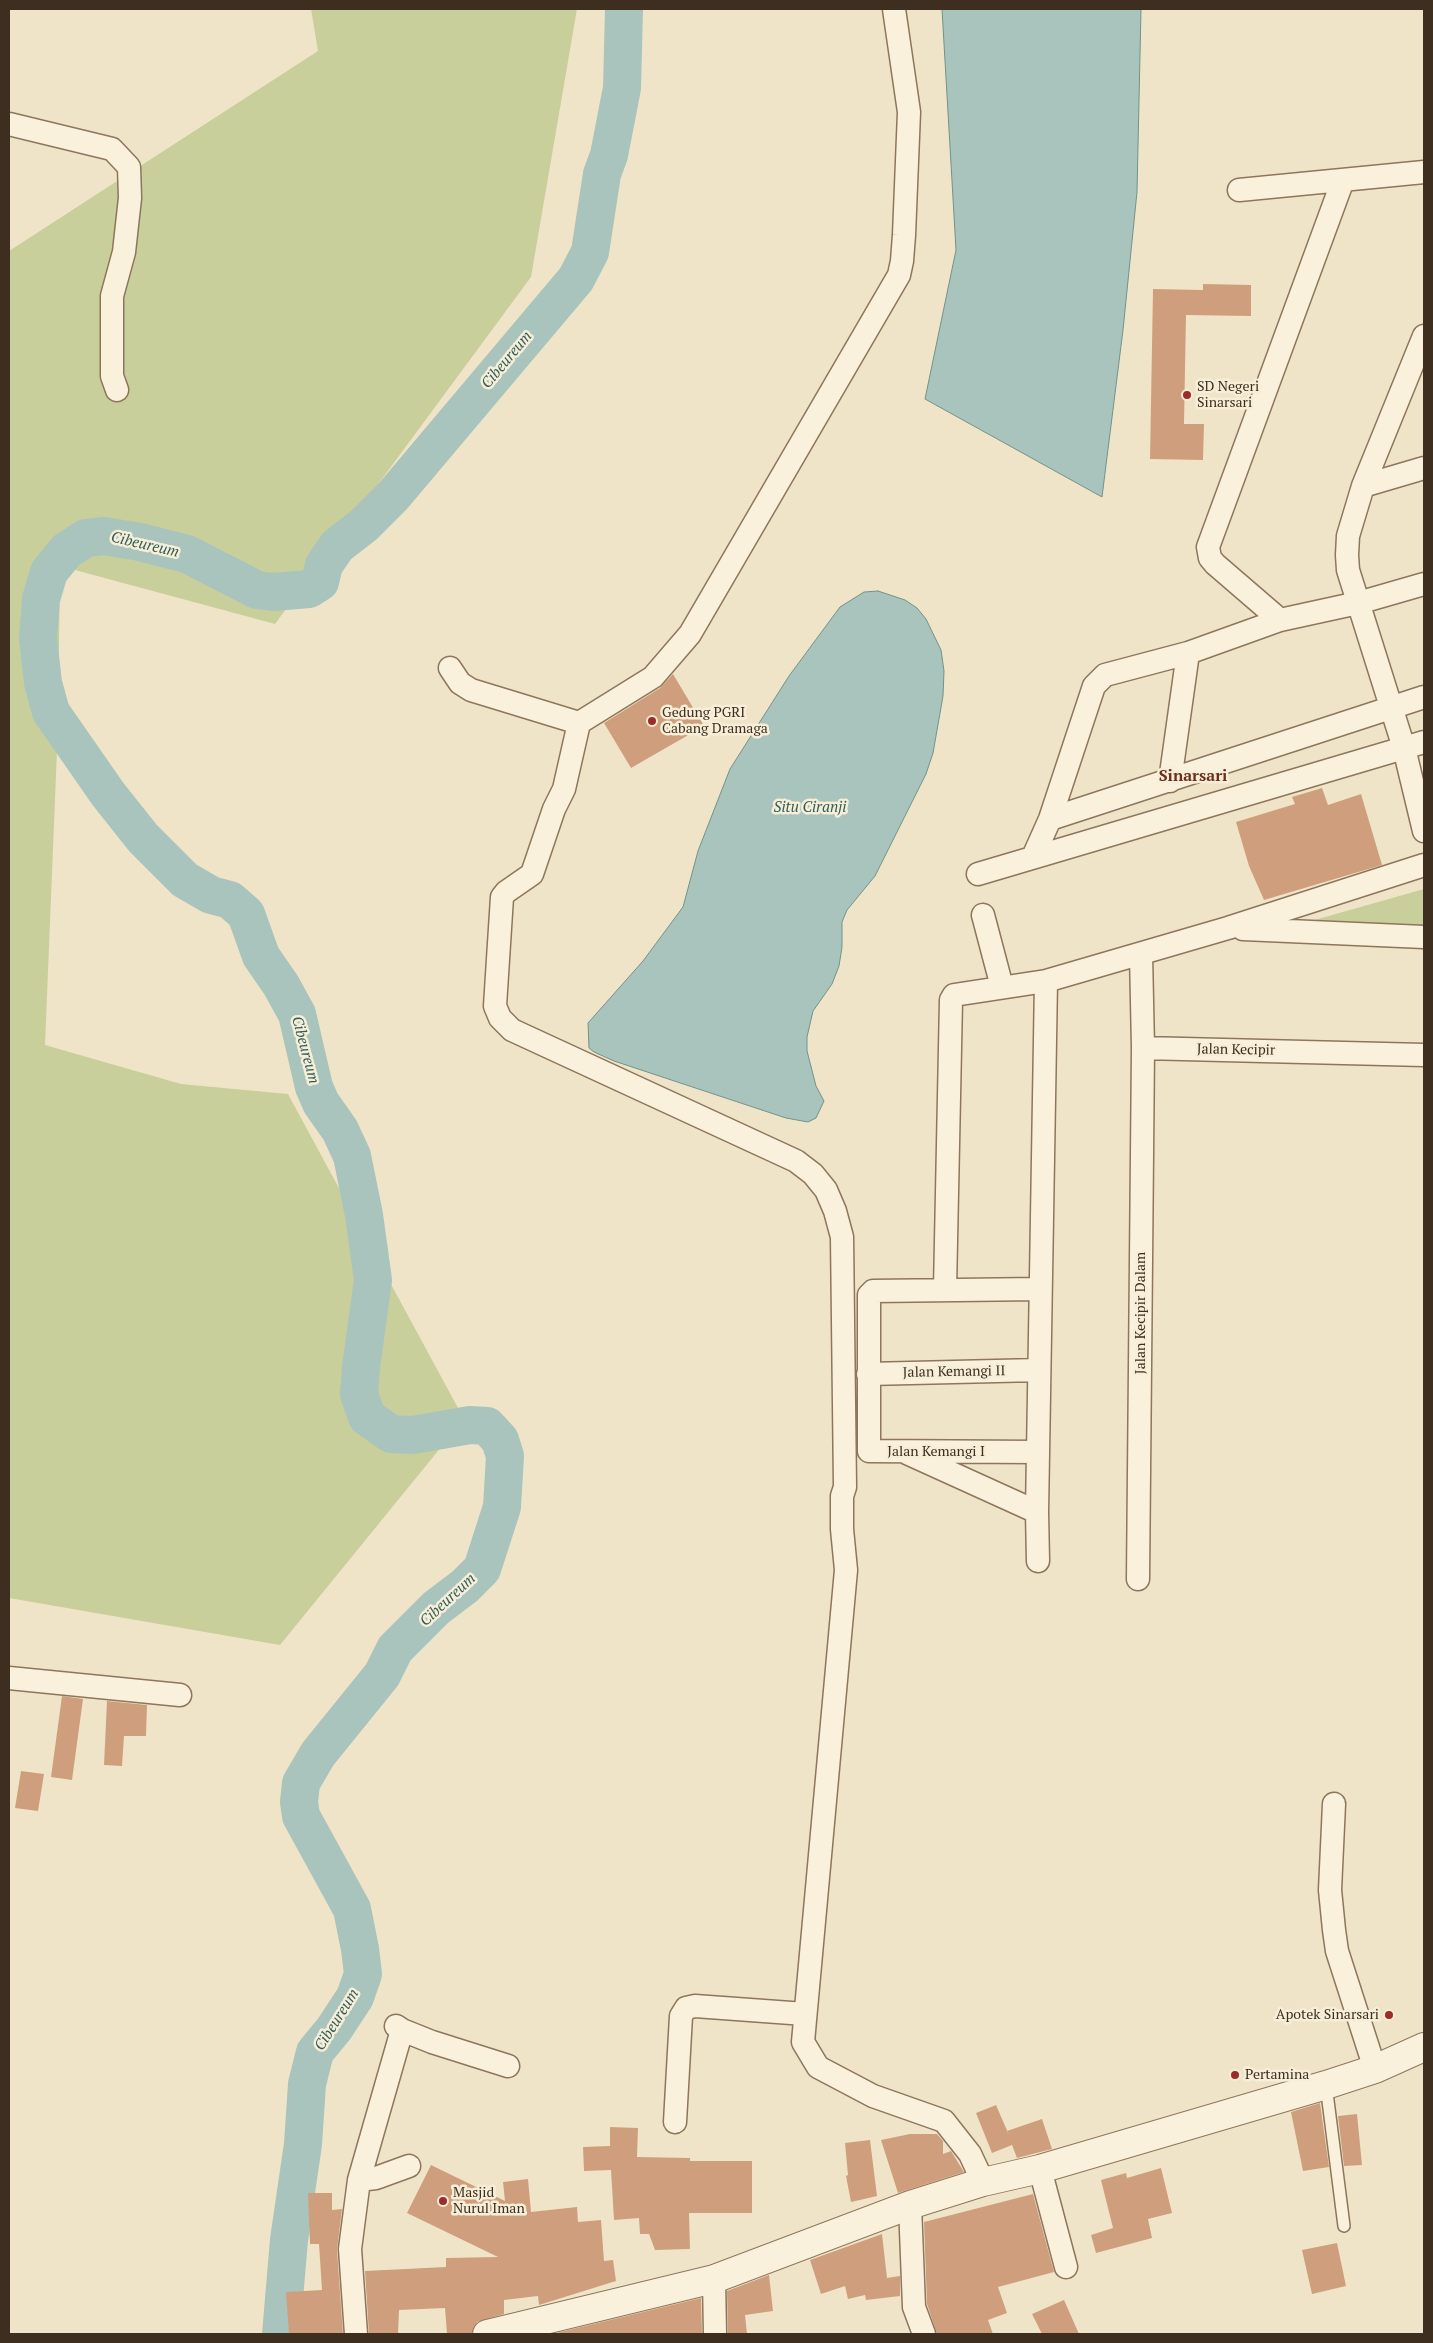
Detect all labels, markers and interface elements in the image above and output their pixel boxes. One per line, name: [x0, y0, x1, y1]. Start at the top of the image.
water label: Cibeureum: [478, 328, 536, 392]
place label: SD Negeri Sinarsari: [1197, 379, 1259, 412]
marker: SD Negeri Sinarsari: [1181, 389, 1193, 401]
water label: Cibeureum: [109, 528, 181, 562]
place label: Gedung PGRI Cabang Dramaga: [662, 705, 768, 738]
marker: Gedung PGRI Cabang Dramaga: [646, 715, 658, 727]
district label: Sinarsari: [1159, 766, 1227, 786]
water label: Situ Ciranji: [774, 799, 846, 817]
water label: Cibeureum: [287, 1014, 323, 1086]
street label: Jalan Kecipir: [1197, 1041, 1275, 1059]
street label: Jalan Kecipir Dalam: [1133, 1252, 1149, 1374]
street label: Jalan Kemangi II: [903, 1363, 1005, 1381]
street label: Jalan Kemangi I: [887, 1444, 985, 1460]
water label: Cibeureum: [417, 1570, 479, 1630]
water label: Cibeureum: [311, 1986, 363, 2054]
place label: Apotek Sinarsari: [1276, 2007, 1379, 2023]
marker: Apotek Sinarsari: [1383, 2009, 1395, 2021]
place label: Pertamina: [1245, 2067, 1309, 2083]
marker: Pertamina: [1229, 2069, 1241, 2081]
place label: Masjid Nurul Iman: [453, 2185, 525, 2218]
marker: Masjid Nurul Iman: [437, 2195, 449, 2207]

